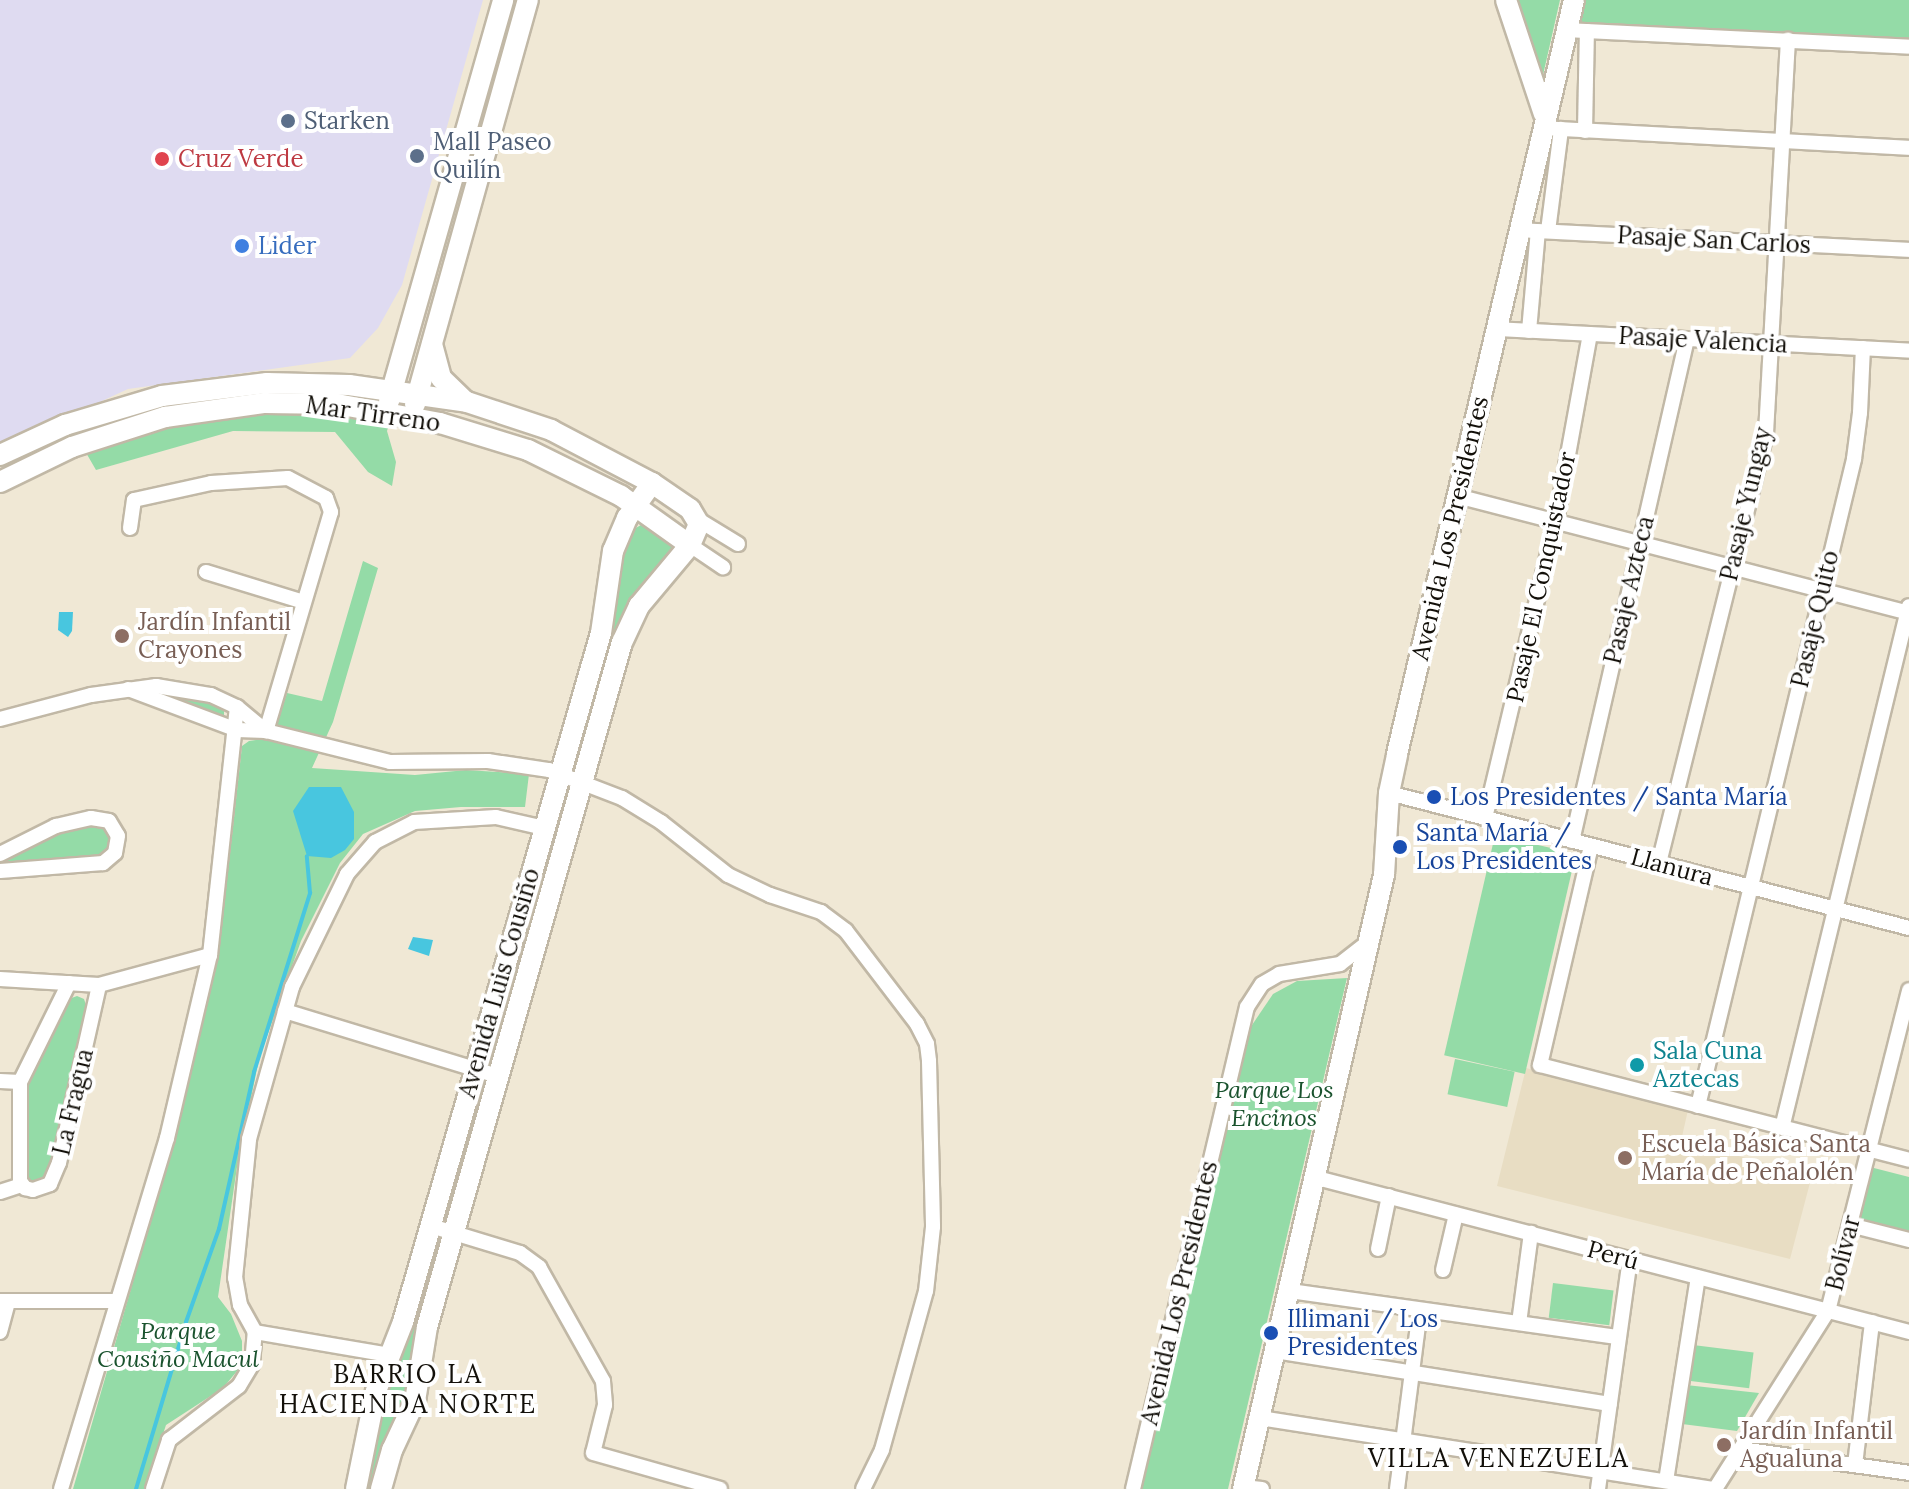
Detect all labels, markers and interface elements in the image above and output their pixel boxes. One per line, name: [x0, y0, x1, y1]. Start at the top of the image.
place label: Starken: [304, 107, 390, 135]
marker: Starken: [279, 112, 297, 130]
place label: Mall Paseo Quilín: [433, 128, 552, 184]
place label: Cruz Verde: [178, 145, 303, 173]
marker: Mall Paseo Quilín: [408, 147, 426, 165]
marker: Cruz Verde: [153, 150, 171, 168]
street label: Pasaje San Carlos: [1616, 221, 1812, 259]
place label: Lider: [258, 232, 316, 260]
marker: Lider: [233, 237, 251, 255]
street label: Pasaje Valencia: [1618, 321, 1788, 359]
street label: Mar Tirreno: [304, 390, 442, 438]
street label: Avenida Los Presidentes: [1406, 393, 1494, 663]
street label: Pasaje Yungay: [1714, 424, 1778, 584]
street label: Pasaje El Conquistador: [1500, 449, 1582, 705]
street label: Pasaje Azteca: [1598, 513, 1660, 667]
street label: Pasaje Quito: [1785, 548, 1845, 690]
place label: Jardín Infantil Crayones: [138, 608, 291, 664]
marker: Jardín Infantil Crayones: [113, 627, 131, 645]
place label: Los Presidentes / Santa María: [1450, 783, 1788, 811]
marker: Los Presidentes / Santa María: [1425, 788, 1443, 806]
place label: Santa María / Los Presidentes: [1416, 819, 1592, 875]
marker: Santa María / Los Presidentes: [1391, 838, 1409, 856]
street label: Llanura: [1628, 842, 1716, 892]
street label: Avenida Luis Cousiño: [452, 865, 546, 1101]
place label: Sala Cuna Aztecas: [1653, 1037, 1762, 1093]
street label: La Fragua: [47, 1046, 99, 1158]
marker: Sala Cuna Aztecas: [1628, 1056, 1646, 1074]
park label: Parque Los Encinos: [1215, 1076, 1333, 1132]
place label: Escuela Básica Santa María de Peñalolén: [1641, 1130, 1871, 1186]
marker: Escuela Básica Santa María de Peñalolén: [1616, 1149, 1634, 1167]
street label: Avenida Los Presidentes: [1135, 1158, 1223, 1428]
street label: Bolívar: [1820, 1212, 1866, 1294]
street label: Perú: [1584, 1234, 1642, 1276]
place label: Illimani / Los Presidentes: [1287, 1305, 1438, 1361]
park label: Parque Cousiño Macul: [97, 1317, 259, 1373]
marker: Illimani / Los Presidentes: [1262, 1324, 1280, 1342]
district label: BARRIO LA HACIENDA NORTE: [279, 1358, 537, 1420]
place label: Jardín Infantil Agualuna: [1740, 1417, 1893, 1473]
marker: Jardín Infantil Agualuna: [1715, 1436, 1733, 1454]
district label: VILLA VENEZUELA: [1368, 1442, 1630, 1474]

